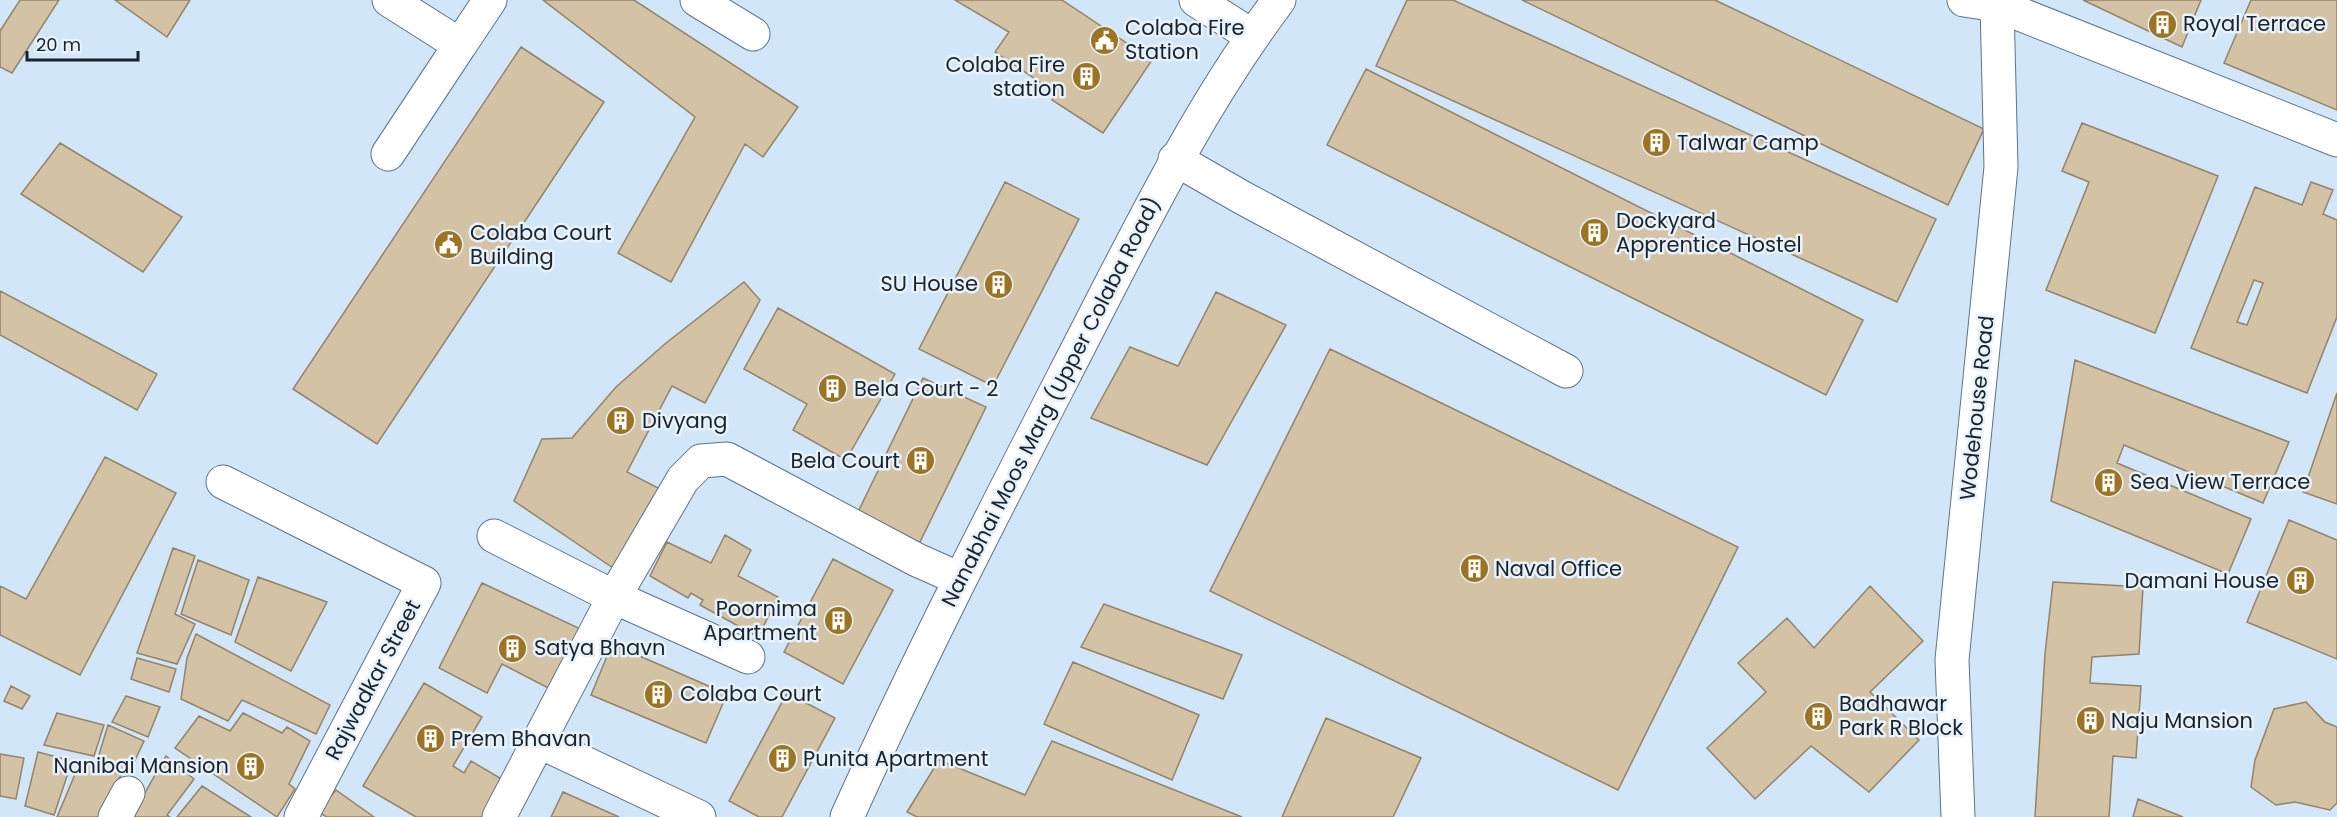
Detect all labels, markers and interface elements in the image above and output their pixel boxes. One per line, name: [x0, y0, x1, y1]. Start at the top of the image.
building icon: Royal Terrace: [2146, 8, 2178, 40]
place label: Royal Terrace: [2183, 9, 2326, 38]
place label: Colaba Fire Station: [1125, 13, 1245, 66]
scale bar: [27, 24, 138, 62]
public building icon: Colaba Fire Station: [1088, 24, 1120, 56]
text: 20 m: [36, 32, 81, 57]
place label: Colaba Fire station: [945, 50, 1065, 103]
building icon: Colaba Fire station: [1070, 61, 1102, 93]
building icon: Talwar Camp: [1640, 127, 1672, 159]
place label: Talwar Camp: [1677, 128, 1819, 157]
street label: Nanabhai Moos Marg (Upper Colaba Road): [934, 192, 1167, 612]
place label: Dockyard Apprentice Hostel: [1616, 206, 1802, 259]
building icon: Dockyard Apprentice Hostel: [1579, 217, 1611, 249]
place label: Colaba Court Building: [470, 218, 612, 271]
public building icon: Colaba Court Building: [433, 229, 465, 261]
building icon: SU House: [983, 268, 1015, 300]
place label: SU House: [880, 269, 978, 298]
street label: Wodehouse Road: [1952, 314, 2001, 502]
building icon: Bela Court - 2: [817, 373, 849, 405]
place label: Bela Court - 2: [854, 374, 998, 403]
building icon: Divyang: [605, 405, 637, 437]
place label: Divyang: [642, 406, 727, 435]
building icon: Bela Court: [905, 445, 937, 477]
place label: Bela Court: [791, 446, 900, 475]
building icon: Sea View Terrace: [2093, 466, 2125, 498]
place label: Sea View Terrace: [2130, 467, 2310, 496]
building icon: Naval Office: [1458, 553, 1490, 585]
place label: Naval Office: [1495, 554, 1622, 583]
building icon: Damani House: [2284, 565, 2316, 597]
place label: Damani House: [2125, 566, 2279, 595]
street label: Rajwadkar Street: [318, 594, 427, 765]
place label: Poornima Apartment: [703, 594, 817, 647]
building icon: Poornima Apartment: [822, 605, 854, 637]
building icon: Satya Bhavn: [497, 632, 529, 664]
place label: Satya Bhavn: [534, 633, 666, 662]
building icon: Colaba Court: [643, 678, 675, 710]
place label: Colaba Court: [680, 679, 822, 708]
place label: Badhawar Park R Block: [1839, 689, 1963, 742]
building icon: Badhawar Park R Block: [1802, 700, 1834, 732]
building icon: Naju Mansion: [2074, 705, 2106, 737]
place label: Naju Mansion: [2111, 706, 2253, 735]
building icon: Prem Bhavan: [414, 723, 446, 755]
place label: Prem Bhavan: [451, 724, 591, 753]
building icon: Punita Apartment: [766, 743, 798, 775]
place label: Punita Apartment: [803, 744, 988, 773]
building icon: Nanibai Mansion: [234, 750, 266, 782]
place label: Nanibai Mansion: [54, 751, 229, 780]

